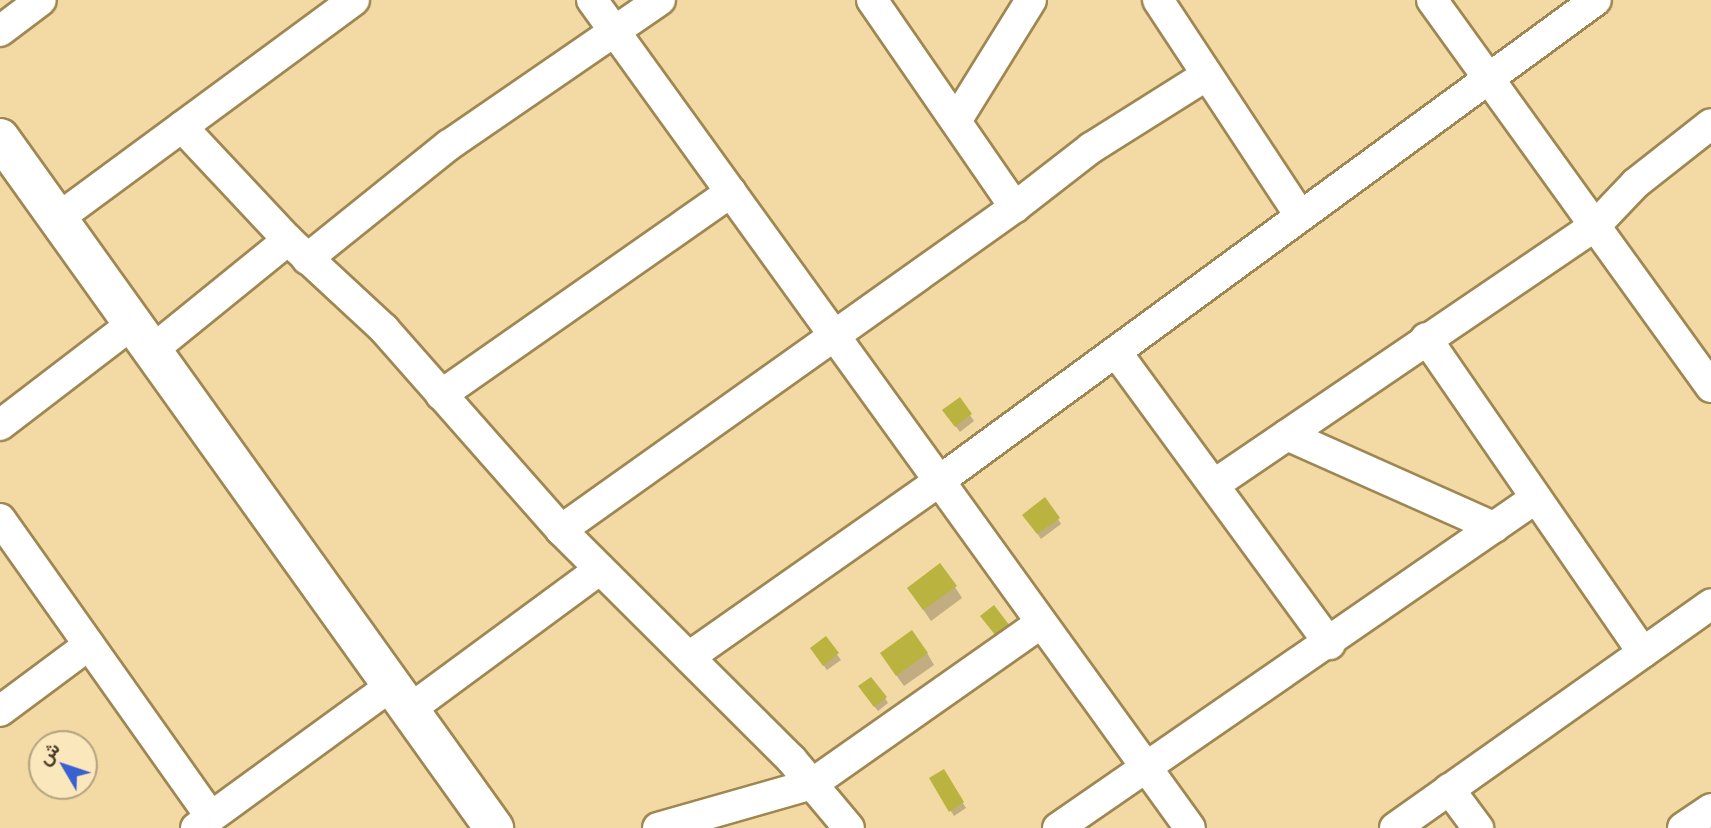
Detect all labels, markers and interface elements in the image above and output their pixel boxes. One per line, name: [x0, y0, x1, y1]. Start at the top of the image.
north arrow: [28, 730, 98, 800]
text: ش: [32, 737, 64, 769]

